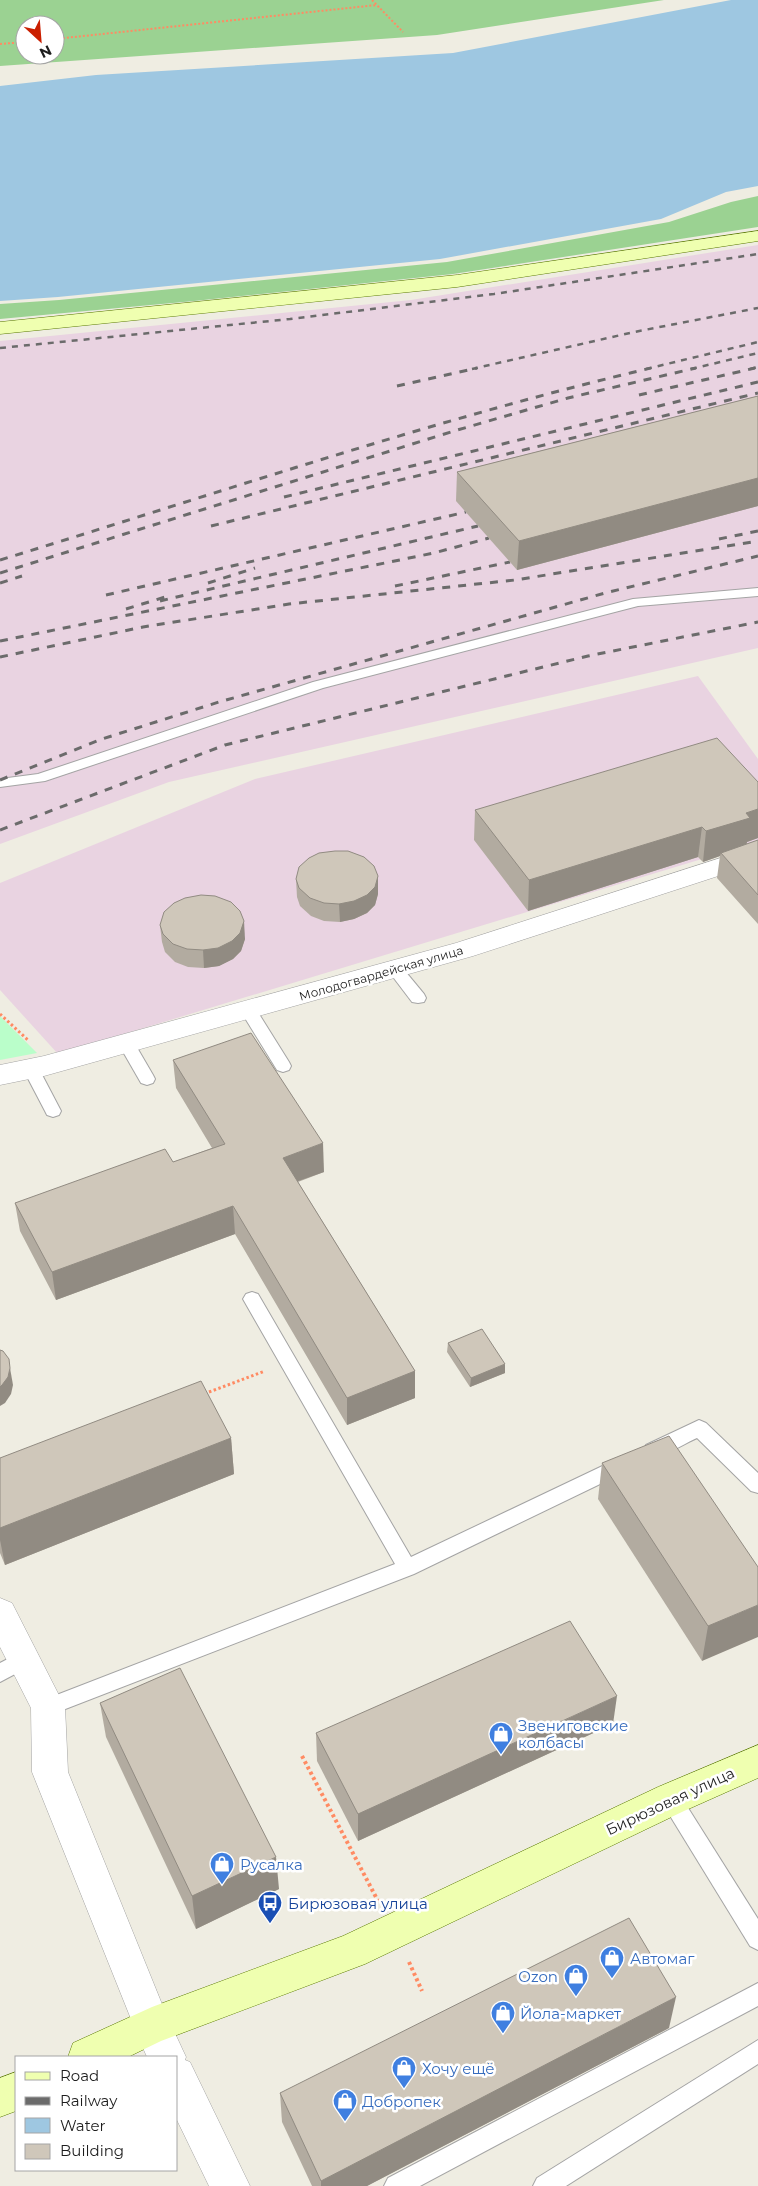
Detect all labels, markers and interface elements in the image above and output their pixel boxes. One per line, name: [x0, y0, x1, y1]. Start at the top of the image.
north arrow: [15, 15, 65, 65]
text: N: [37, 41, 55, 62]
street label: Молодогвардейская улица: [297, 942, 465, 1004]
place label: Звениговские колбасы: [518, 1716, 628, 1752]
shop icon: Звениговские колбасы: [488, 1721, 514, 1755]
street label: Бирюзовая улица: [603, 1763, 737, 1839]
shop icon: Русалка: [209, 1851, 235, 1885]
place label: Русалка: [240, 1855, 303, 1874]
bus stop icon: Бирюзовая улица: [257, 1890, 283, 1924]
place label: Бирюзовая улица: [288, 1894, 428, 1913]
shop icon: Автомаг: [599, 1945, 625, 1979]
place label: Автомаг: [630, 1949, 695, 1968]
shop icon: Ozon: [563, 1963, 589, 1997]
place label: Ozon: [518, 1967, 558, 1986]
shop icon: Йола-маркет: [490, 2000, 516, 2034]
place label: Йола-маркет: [520, 2004, 622, 2023]
shop icon: Хочу ещё: [391, 2055, 417, 2089]
legend: [15, 2056, 178, 2171]
place label: Хочу ещё: [422, 2059, 495, 2078]
text: Road: [60, 2066, 99, 2085]
shop icon: Добропек: [332, 2088, 358, 2122]
text: Railway: [60, 2091, 118, 2110]
place label: Добропек: [362, 2092, 441, 2111]
text: Water: [60, 2116, 106, 2135]
text: Building: [60, 2141, 124, 2160]

